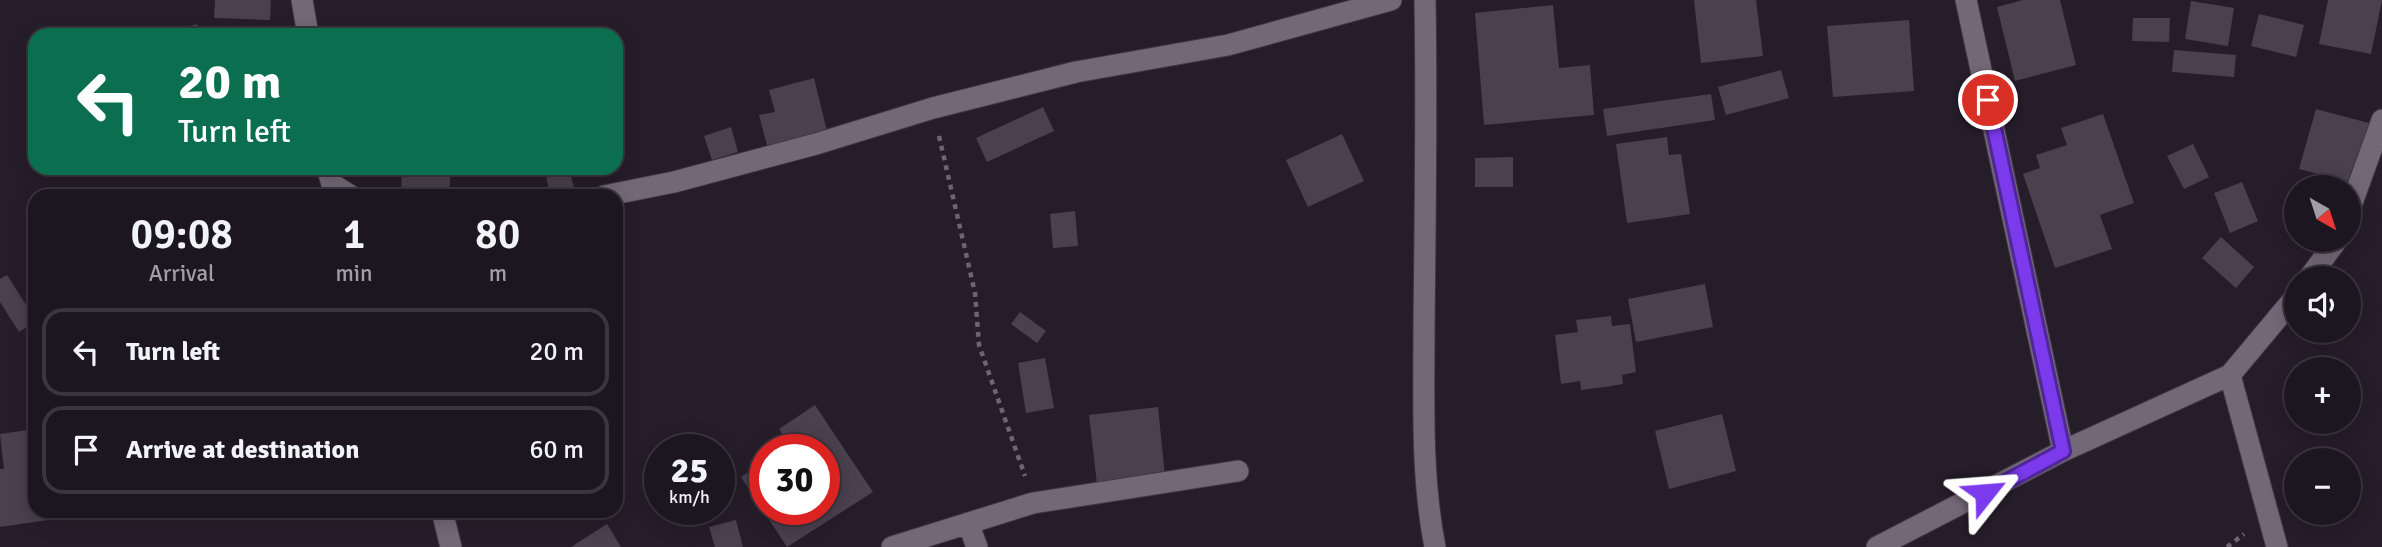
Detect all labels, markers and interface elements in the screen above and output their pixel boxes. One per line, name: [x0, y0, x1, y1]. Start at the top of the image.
text: 20 m: [178, 52, 281, 112]
icon: left: [63, 56, 154, 147]
pin: [1958, 70, 2018, 130]
icon: arrive: [1969, 81, 2007, 119]
text: Turn left: [178, 112, 291, 151]
north arrow: [2284, 175, 2361, 252]
map controls: [2284, 175, 2361, 525]
text: 09:08: [130, 209, 233, 260]
text: 1: [343, 209, 365, 260]
text: 80: [475, 209, 520, 260]
text: Arrival: [149, 259, 215, 288]
text: min: [336, 259, 373, 288]
text: m: [489, 259, 507, 288]
button: sound: [2284, 266, 2361, 343]
icon: left: [67, 333, 105, 371]
text: Turn left: [126, 336, 220, 368]
text: 20 m: [529, 336, 584, 368]
button: +: [2284, 357, 2361, 434]
icon: arrive: [67, 431, 105, 469]
text: Arrive at destination: [126, 434, 359, 466]
text: 60 m: [529, 434, 584, 466]
speed limit sign: 30: [749, 434, 840, 525]
button: −: [2284, 448, 2361, 525]
text: 25: [671, 449, 708, 492]
position arrow: [1948, 456, 2022, 530]
text: km/h: [669, 486, 710, 508]

